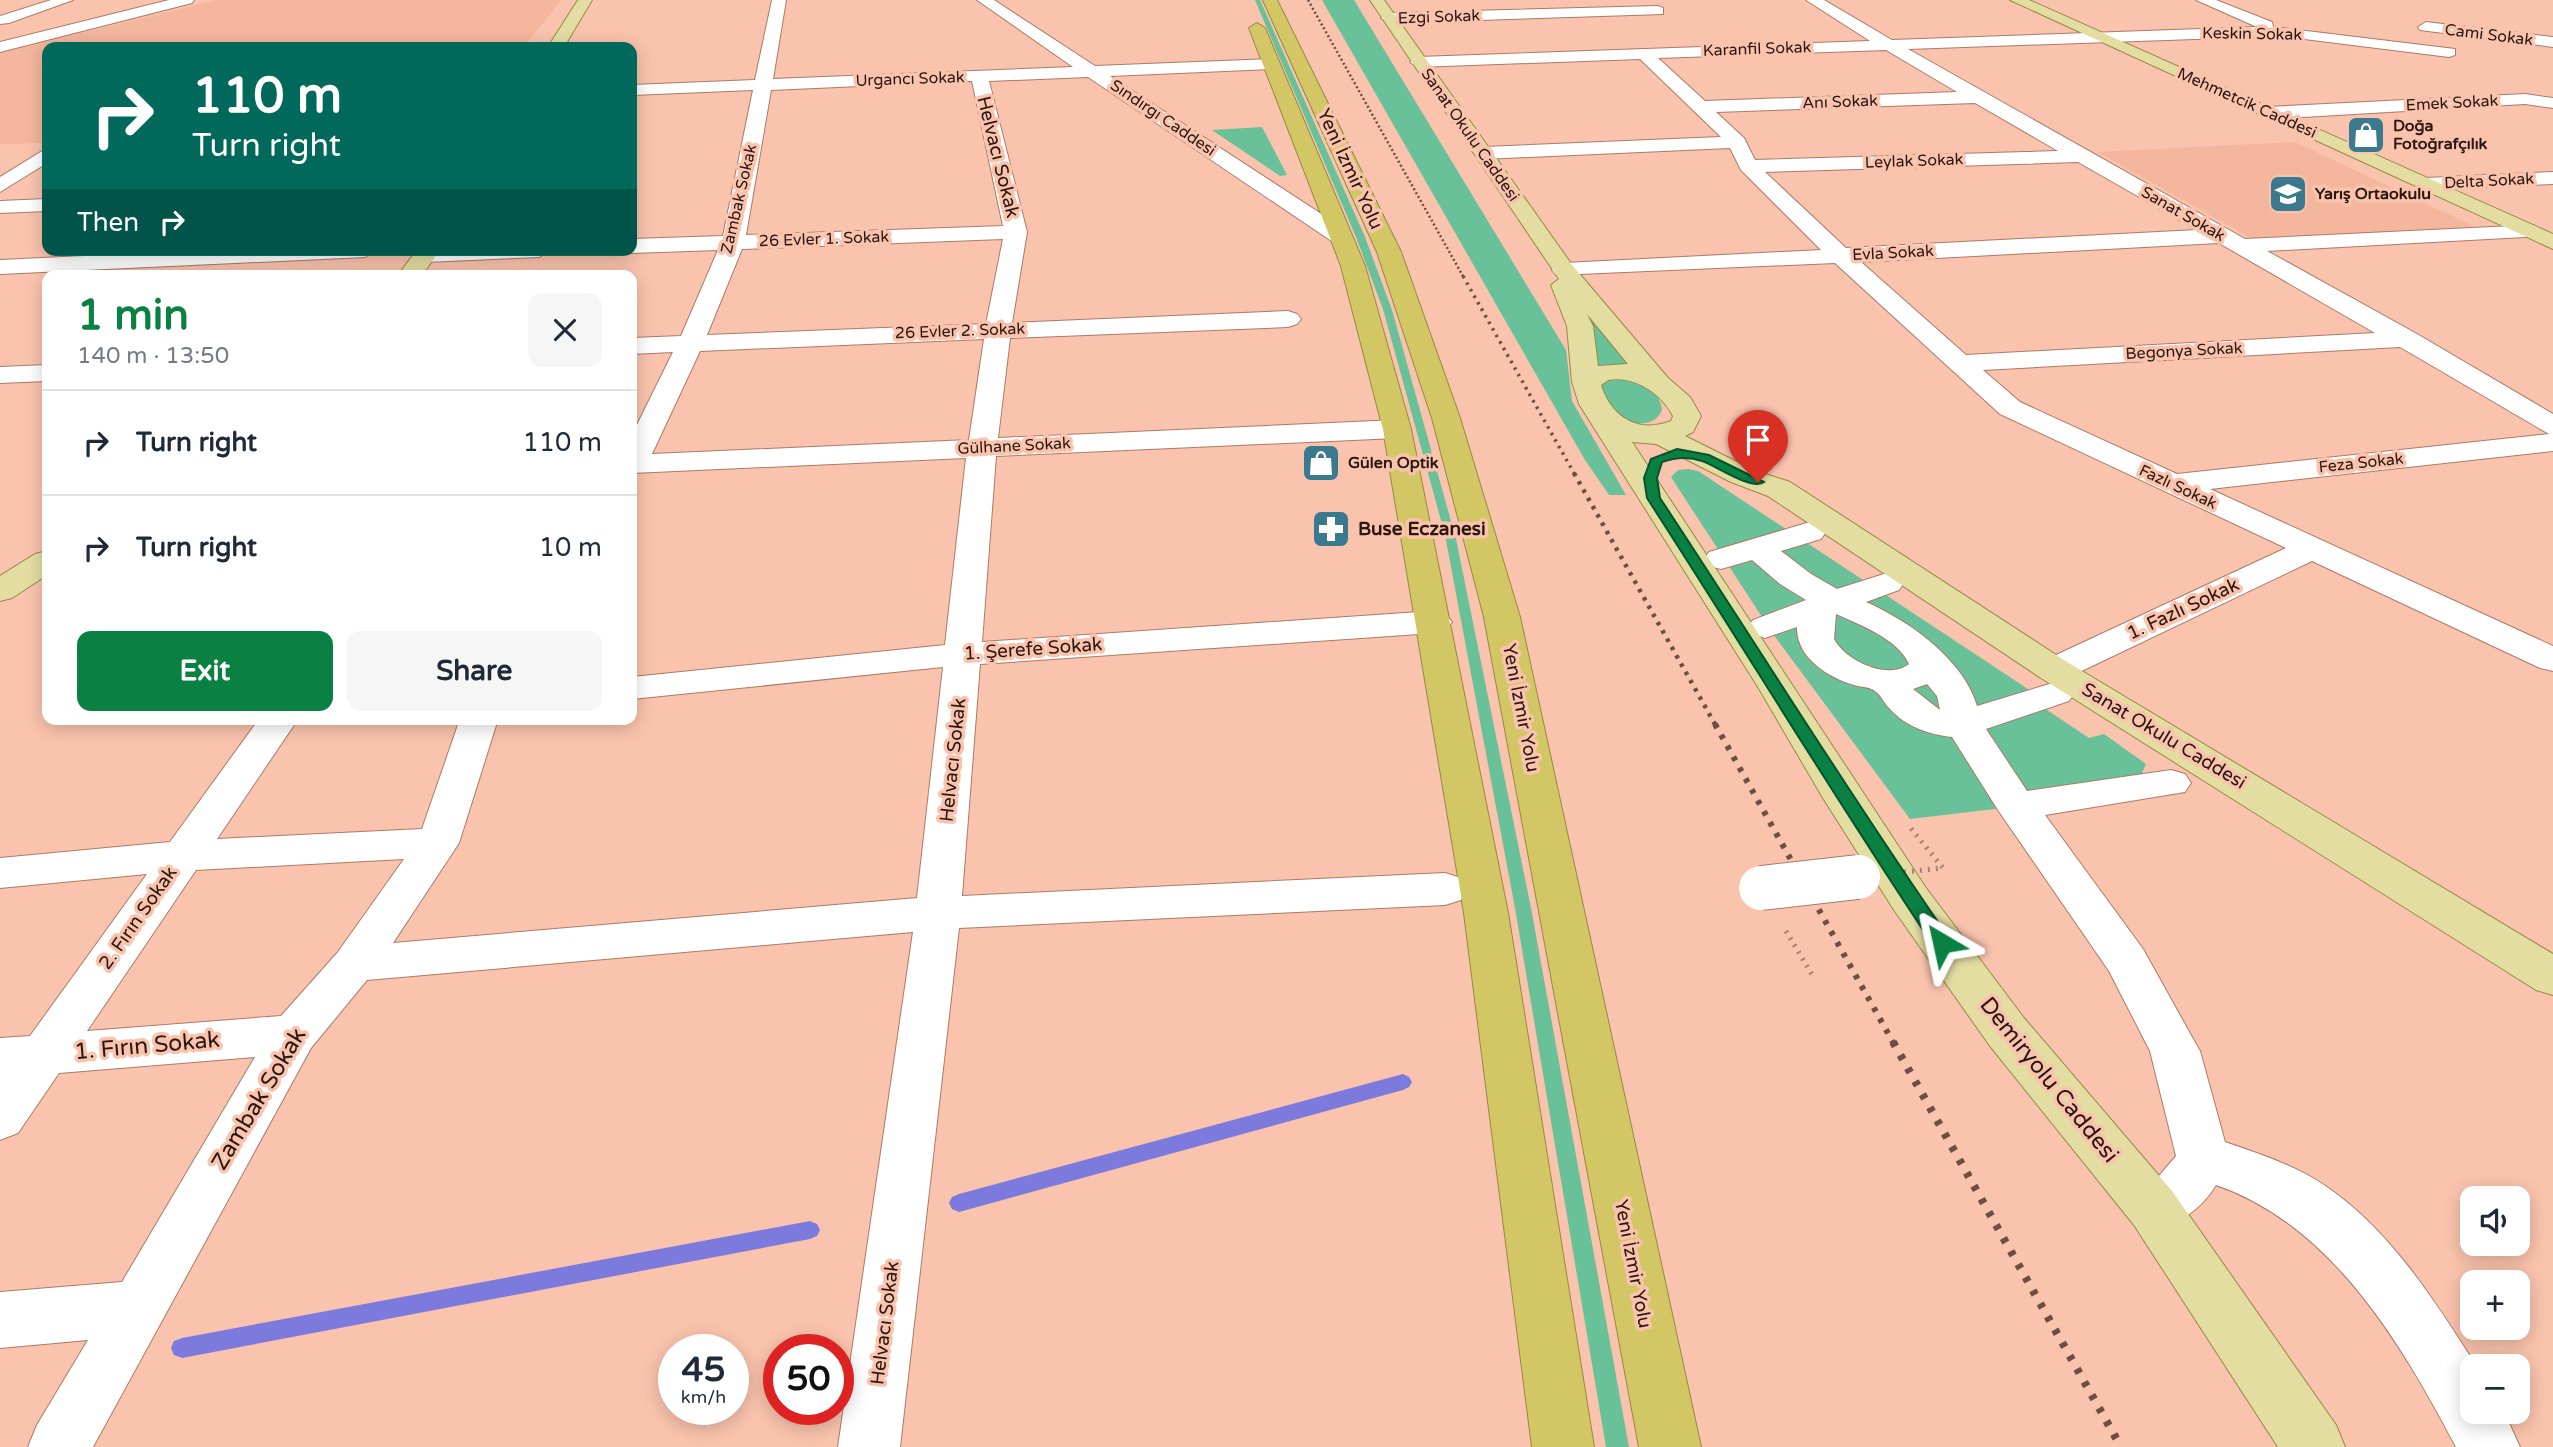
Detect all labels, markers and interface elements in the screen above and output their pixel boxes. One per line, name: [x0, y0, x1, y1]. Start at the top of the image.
street label: Ezgi Sokak: [1398, 6, 1481, 28]
street label: Cami Sokak: [2444, 20, 2535, 50]
street label: Keskin Sokak: [2202, 23, 2302, 45]
street label: Karanfil Sokak: [1702, 37, 1812, 61]
street label: Mehmetcik Caddesi: [2174, 63, 2320, 143]
street label: Sanat Okulu Caddesi: [1417, 65, 1523, 205]
text: 110 m: [192, 67, 342, 126]
street label: Urgancı Sokak: [855, 67, 965, 91]
icon: right: [77, 70, 168, 161]
street label: Sındırgı Caddesi: [1107, 75, 1219, 161]
street label: Anı Sokak: [1802, 91, 1878, 113]
street label: Emek Sokak: [2405, 91, 2499, 115]
street label: Helvacı Sokak: [972, 94, 1024, 220]
street label: Yeni İzmir Yolu: [1312, 105, 1388, 233]
shop icon: Doğa Fotoğrafçılık: [2345, 114, 2387, 156]
place label: Doğa Fotoğrafçılık: [2393, 116, 2488, 154]
text: Turn right: [192, 127, 341, 165]
street label: Zambak Sokak: [717, 142, 761, 256]
street label: Leylak Sokak: [1864, 149, 1964, 173]
street label: Delta Sokak: [2444, 169, 2535, 193]
school or university icon: Yarış Ortaokulu: [2267, 173, 2309, 215]
street label: Sanat Sokak: [2137, 182, 2229, 246]
place label: Yarış Ortaokulu: [2315, 184, 2431, 204]
icon: right: [153, 203, 191, 241]
text: Then: [77, 207, 139, 238]
street label: 26 Evler 1. Sokak: [759, 227, 890, 251]
street label: Evla Sokak: [1852, 241, 1934, 265]
text: 1 min: [77, 290, 189, 341]
button: close: [528, 293, 602, 367]
street label: 26 Evler 2. Sokak: [895, 319, 1026, 343]
street label: Begonya Sokak: [2125, 338, 2243, 364]
text: 140 m · 13:50: [77, 342, 229, 370]
pin: [1728, 410, 1788, 482]
icon: arrive: [1739, 421, 1777, 459]
icon: right: [77, 424, 115, 462]
text: Turn right: [136, 427, 257, 458]
text: 110 m: [522, 427, 602, 458]
street label: Gülhane Sokak: [957, 433, 1071, 459]
shop icon: Gülen Optik: [1300, 442, 1342, 484]
street label: Feza Sokak: [2318, 449, 2405, 477]
place label: Gülen Optik: [1348, 453, 1439, 473]
street label: Fazlı Sokak: [2136, 460, 2220, 514]
pharmacy icon: Buse Eczanesi: [1310, 508, 1352, 550]
place label: Buse Eczanesi: [1358, 518, 1486, 540]
icon: right: [77, 529, 115, 567]
text: Turn right: [136, 532, 257, 563]
text: 10 m: [539, 532, 602, 563]
street label: 1. Fazlı Sokak: [2124, 573, 2242, 645]
button: Exit: [77, 631, 333, 711]
button: Share: [347, 631, 602, 711]
street label: 1. Şerefe Sokak: [963, 633, 1103, 665]
street label: Yeni İzmir Yolu: [1498, 642, 1544, 774]
street label: Sanat Okulu Caddesi: [2078, 678, 2250, 794]
street label: Helvacı Sokak: [936, 697, 970, 823]
street label: 2. Fırın Sokak: [94, 862, 182, 974]
position arrow: [1905, 906, 1979, 980]
street label: Demiryolu Caddesi: [1974, 991, 2124, 1169]
street label: Zambak Sokak: [206, 1023, 312, 1175]
street label: 1. Fırın Sokak: [73, 1026, 221, 1066]
map controls: [2460, 1186, 2530, 1424]
button: sound: [2460, 1186, 2530, 1256]
street label: Yeni İzmir Yolu: [1610, 1198, 1656, 1330]
street label: Helvacı Sokak: [866, 1260, 904, 1386]
button: +: [2460, 1270, 2530, 1340]
speed limit sign: 50: [763, 1334, 854, 1425]
text: 45: [682, 1349, 725, 1391]
button: −: [2460, 1354, 2530, 1424]
text: km/h: [681, 1386, 726, 1408]

